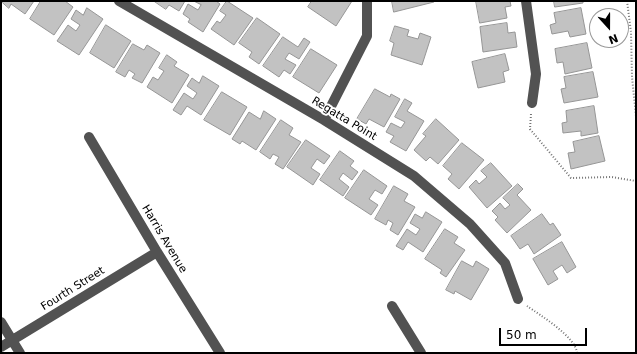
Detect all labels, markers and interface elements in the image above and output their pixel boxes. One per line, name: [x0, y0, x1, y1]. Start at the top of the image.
north arrow: [589, 8, 629, 48]
text: N: [606, 31, 620, 46]
street label: Regatta Point: [309, 94, 379, 144]
street label: Harris Avenue: [139, 203, 189, 275]
street label: Fourth Street: [39, 264, 107, 314]
scale bar: [501, 320, 589, 346]
text: 50 m: [506, 328, 537, 342]

